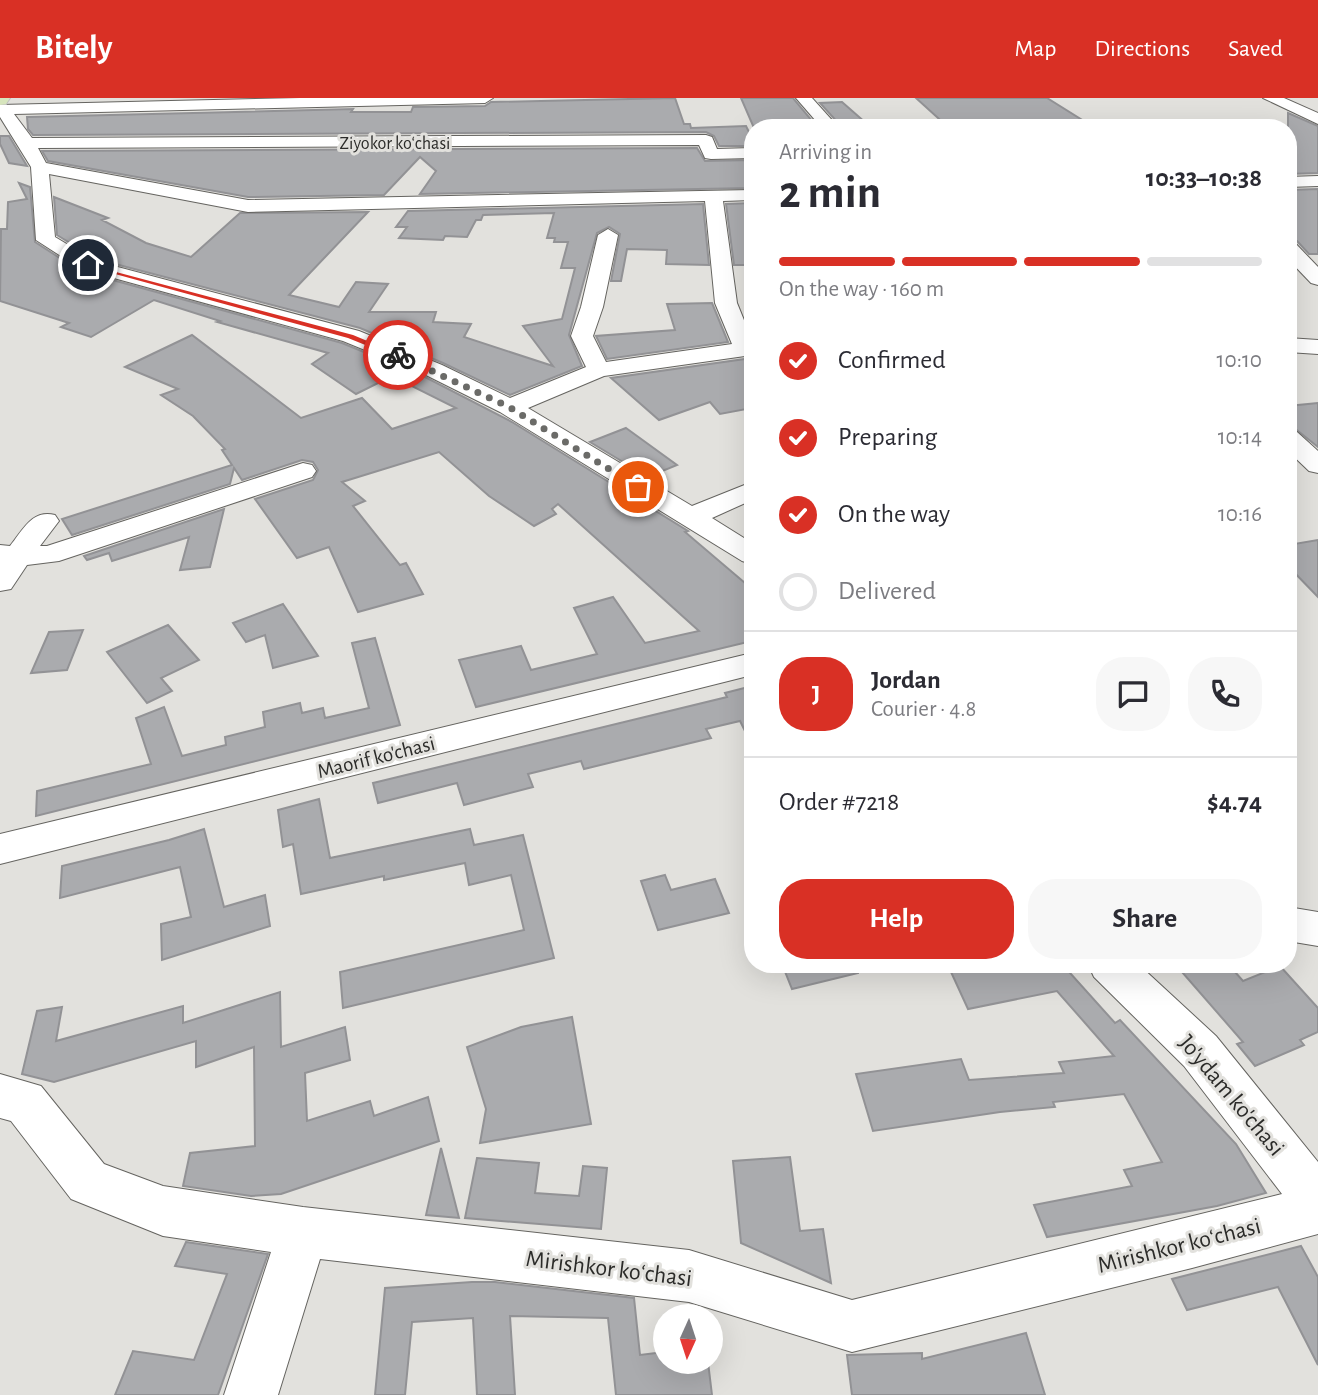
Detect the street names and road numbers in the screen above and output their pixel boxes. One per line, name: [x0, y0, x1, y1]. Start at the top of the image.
street label: Ziyokor koʻchasi: [340, 135, 450, 153]
street label: Maorif ko'chasi: [315, 733, 437, 782]
street label: Jo'ydam ko'chasi: [1174, 1031, 1288, 1161]
street label: Mirishkor koʻchasi: [1095, 1214, 1263, 1278]
street label: Mirishkor koʻchasi: [524, 1247, 693, 1291]

